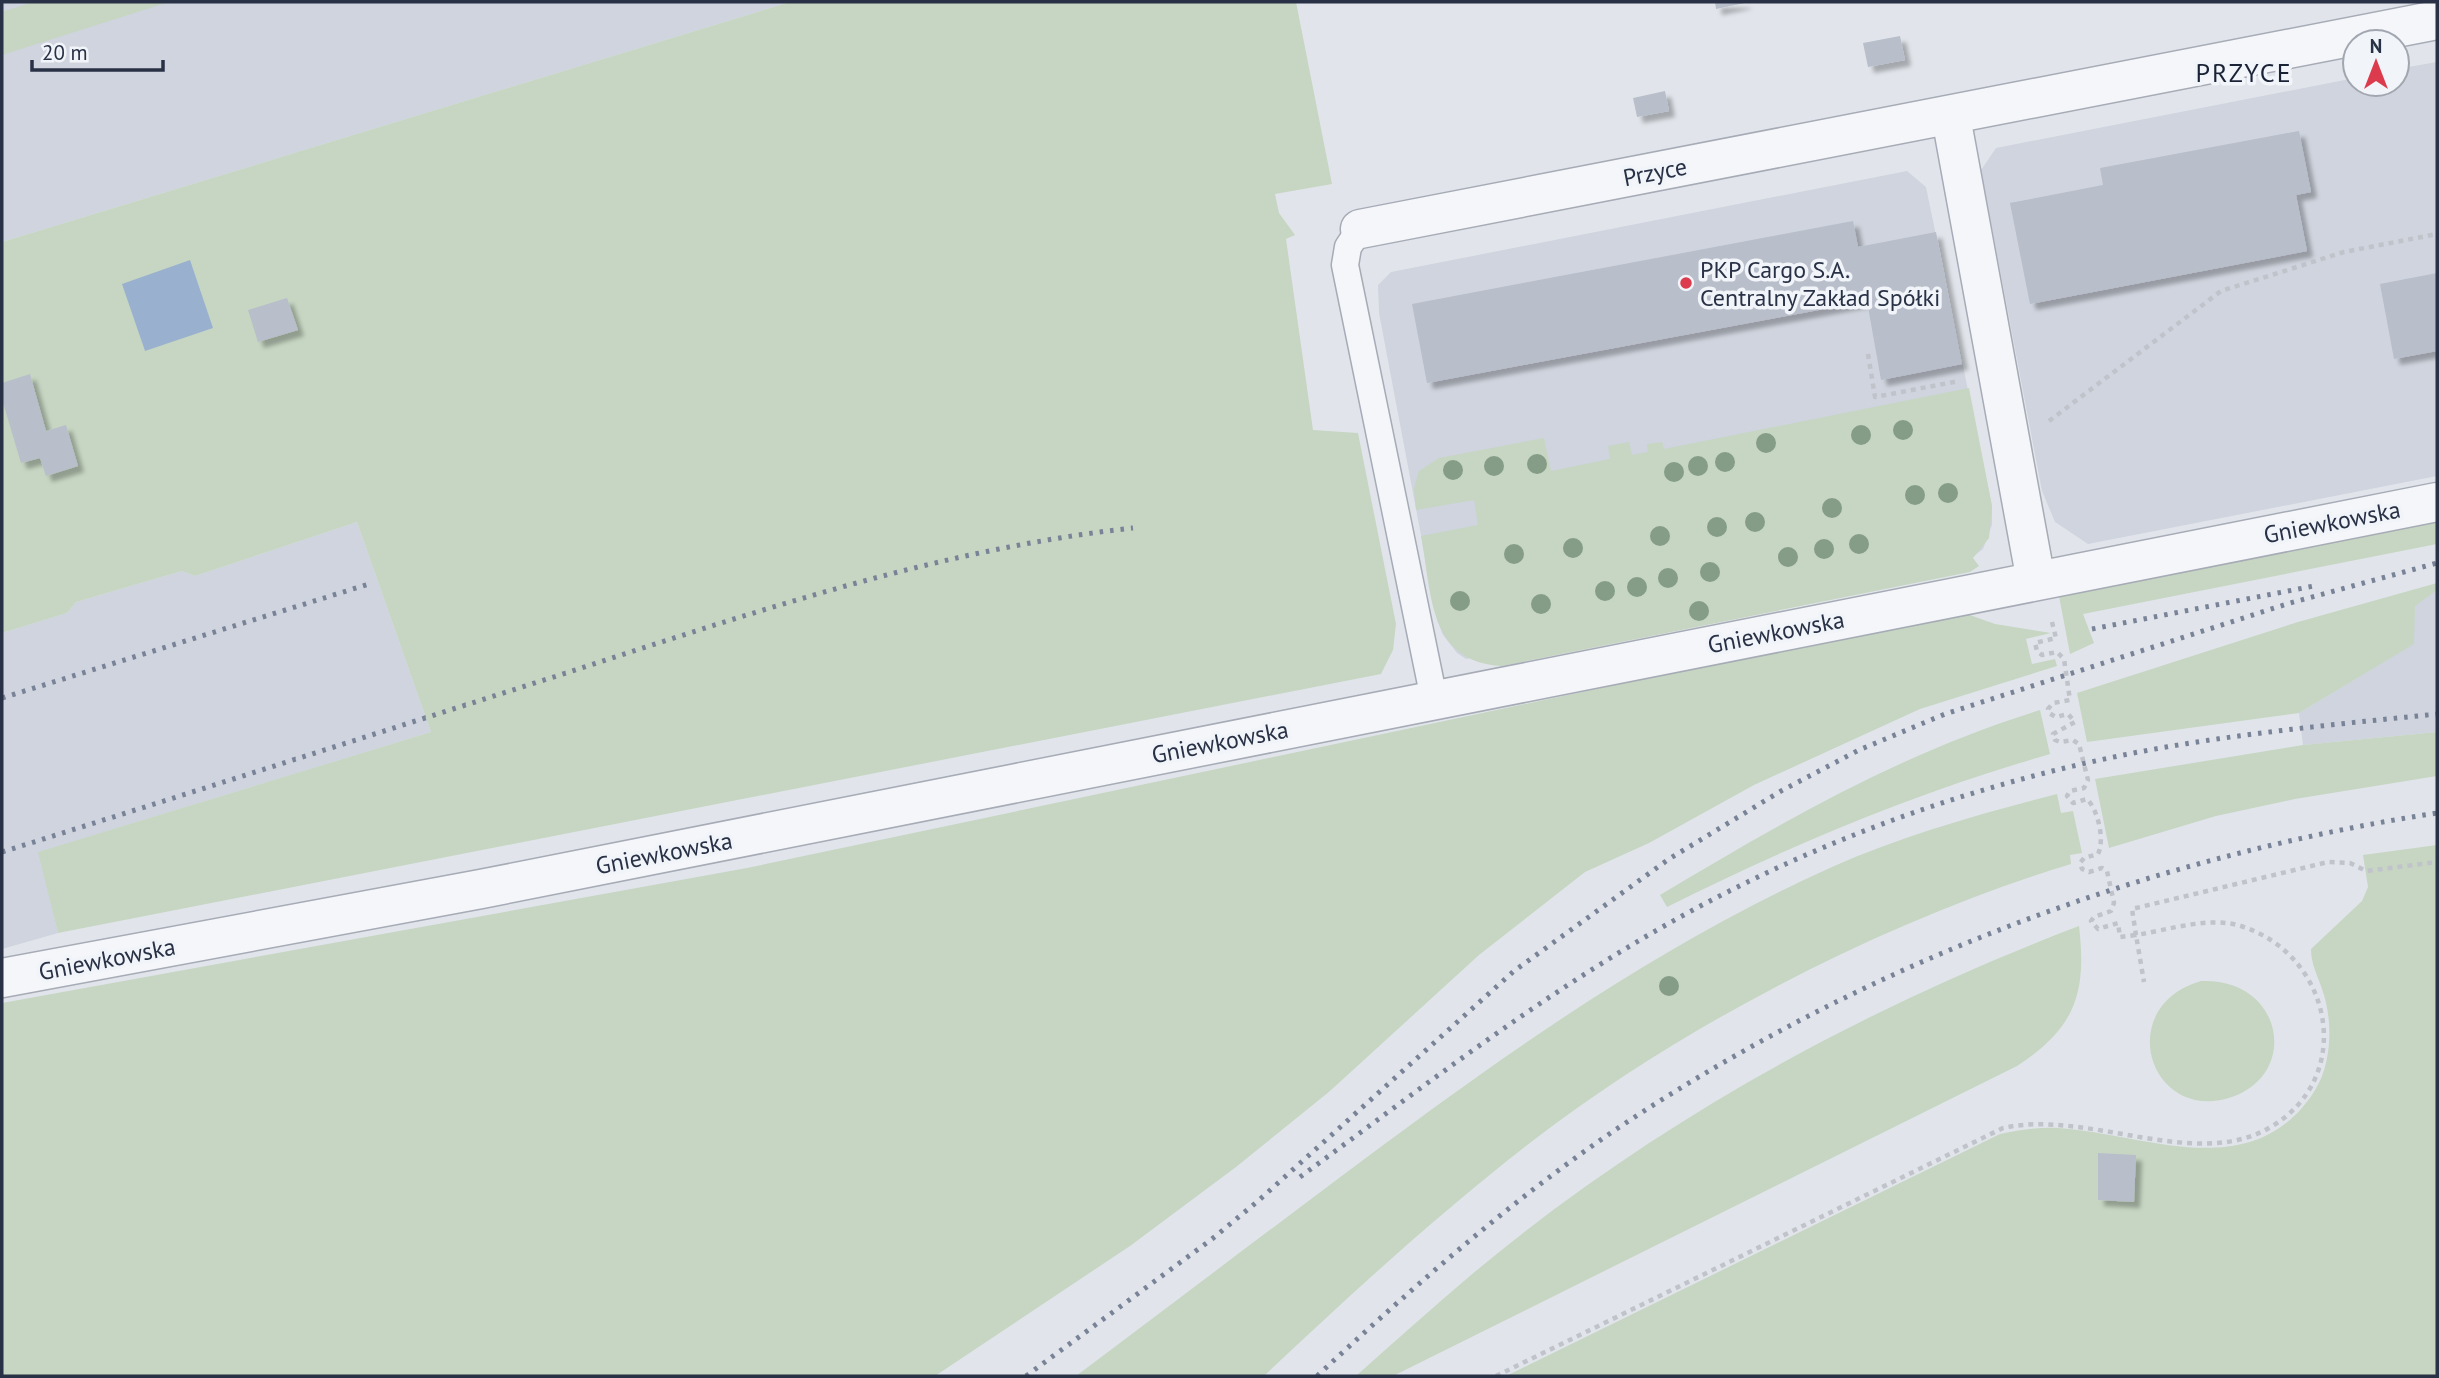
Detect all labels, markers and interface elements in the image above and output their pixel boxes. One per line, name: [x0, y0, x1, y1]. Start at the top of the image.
scale bar: [32, 28, 163, 72]
north arrow: [2341, 28, 2411, 98]
text: N: [2370, 34, 2382, 58]
text: 20 m: [42, 39, 88, 66]
district label: PRZYCE: [2195, 56, 2293, 89]
street label: Przyce: [1620, 151, 1690, 193]
place label: PKP Cargo S.A. Centralny Zakład Spółki: [1700, 254, 1940, 313]
marker: PKP Cargo S.A. Centralny Zakład Spółki: [1678, 275, 1694, 291]
street label: Gniewkowska: [2261, 494, 2403, 550]
street label: Gniewkowska: [1705, 604, 1847, 660]
street label: Gniewkowska: [1149, 714, 1291, 770]
street label: Gniewkowska: [593, 825, 735, 881]
street label: Gniewkowska: [36, 931, 178, 987]

